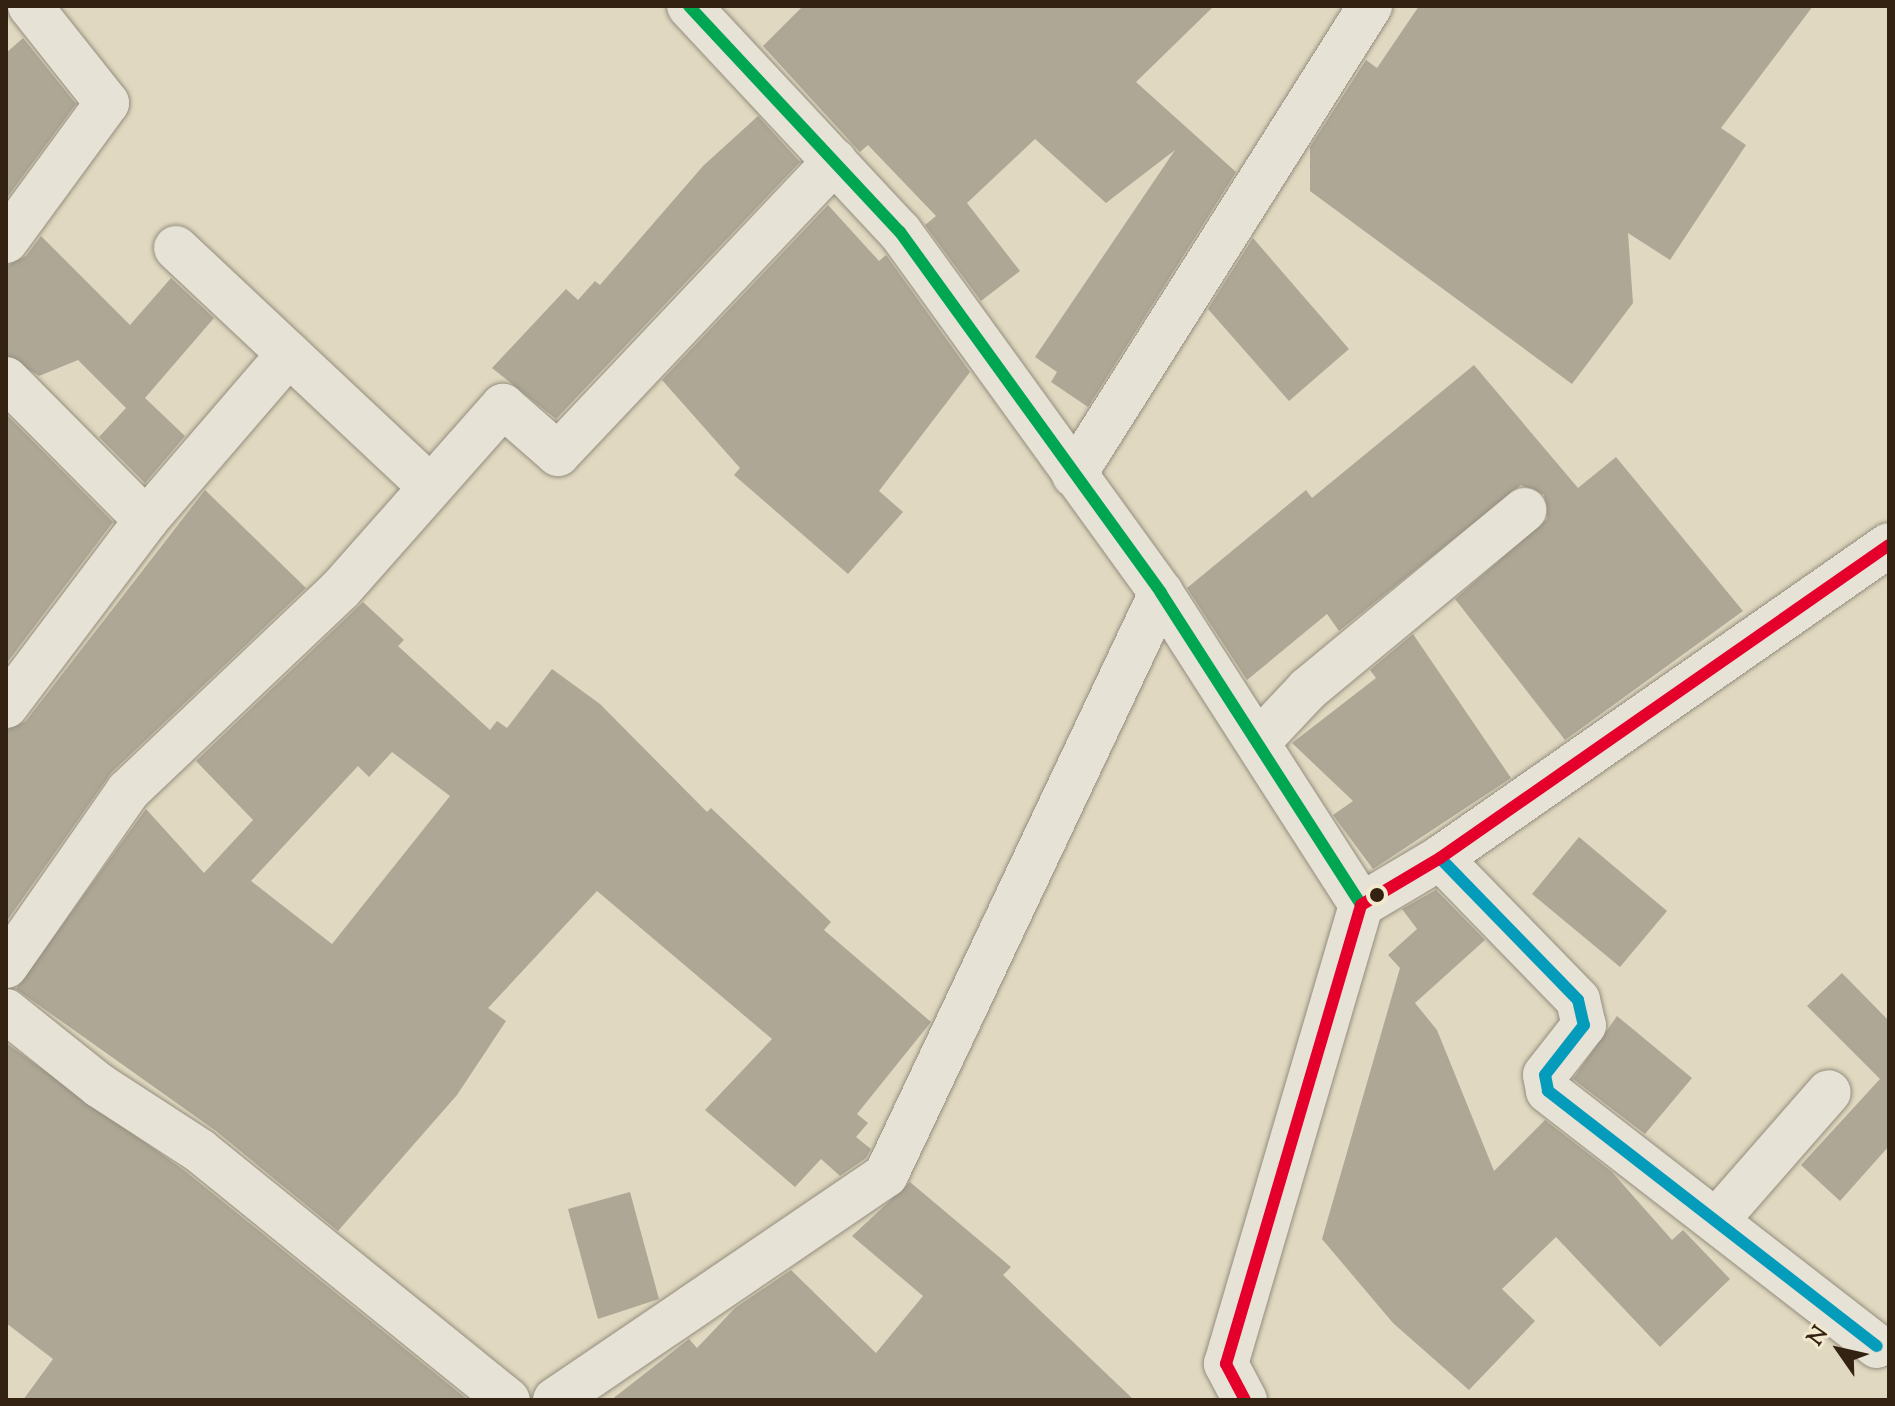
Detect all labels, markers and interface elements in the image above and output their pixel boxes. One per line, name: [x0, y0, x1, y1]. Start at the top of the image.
unlabelled marker: [1369, 887, 1385, 903]
north arrow: [1799, 1310, 1879, 1390]
text: N: [1801, 1320, 1837, 1353]

